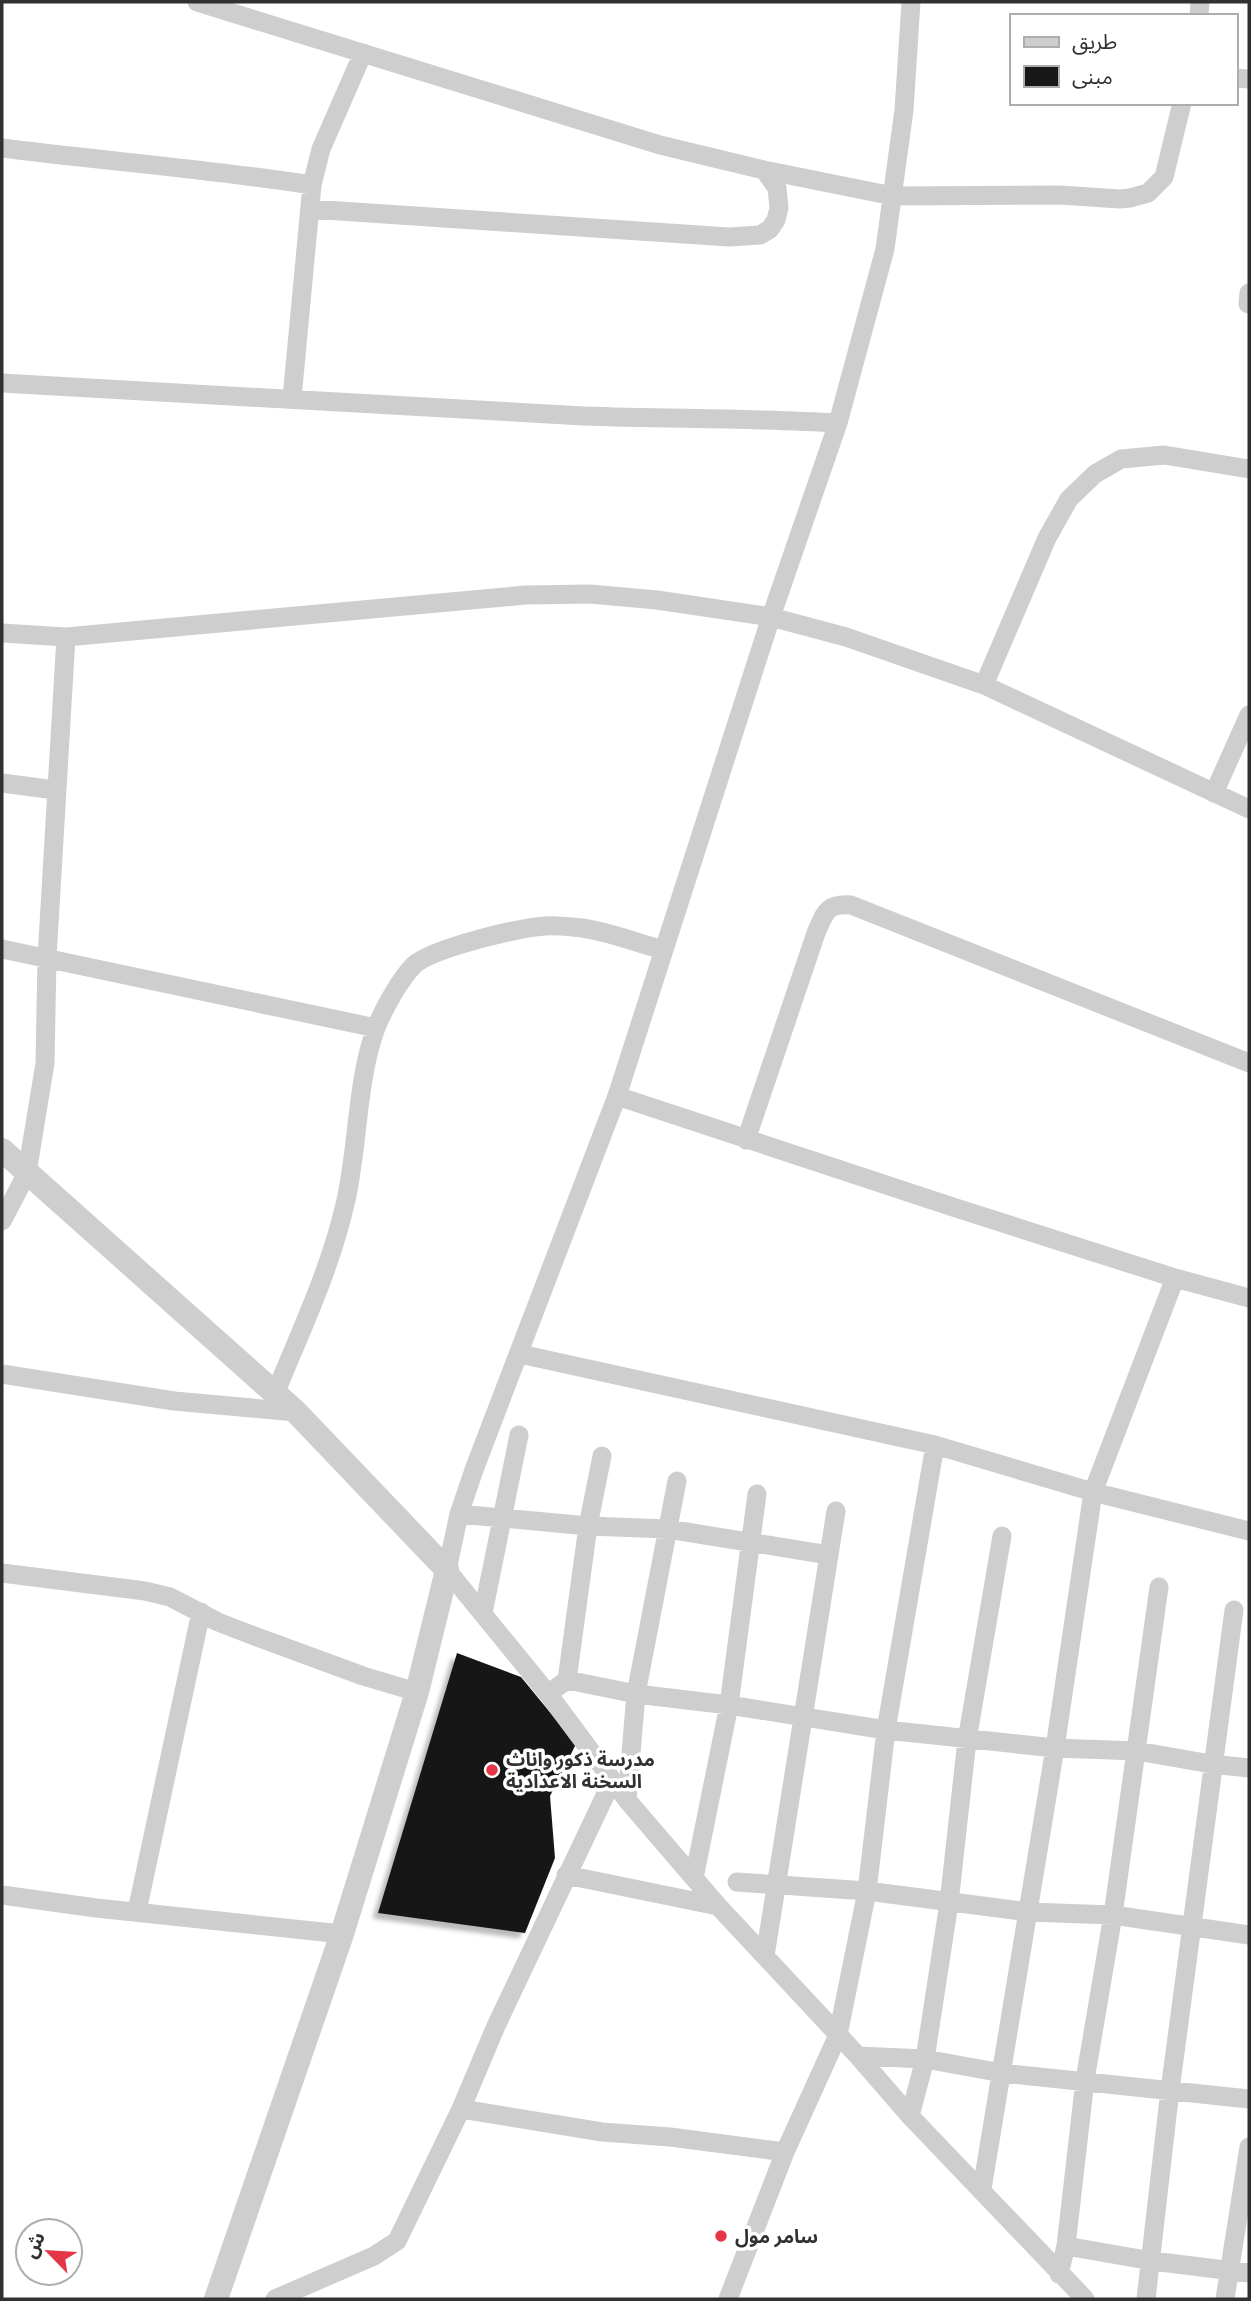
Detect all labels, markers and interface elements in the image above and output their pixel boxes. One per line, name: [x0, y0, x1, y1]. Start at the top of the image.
legend: [1010, 14, 1237, 105]
text: طريق: [1072, 30, 1117, 55]
text: مبنى: [1072, 65, 1113, 89]
place label: مدرسة ذكور واناث السخنة الاعدادية: [506, 1748, 655, 1793]
marker: مدرسة ذكور واناث السخنة الاعدادية: [484, 1762, 500, 1778]
north arrow: [14, 2217, 84, 2287]
place label: سامر مول: [735, 2225, 818, 2248]
text: ش: [18, 2228, 50, 2262]
marker: سامر مول: [713, 2228, 729, 2244]

